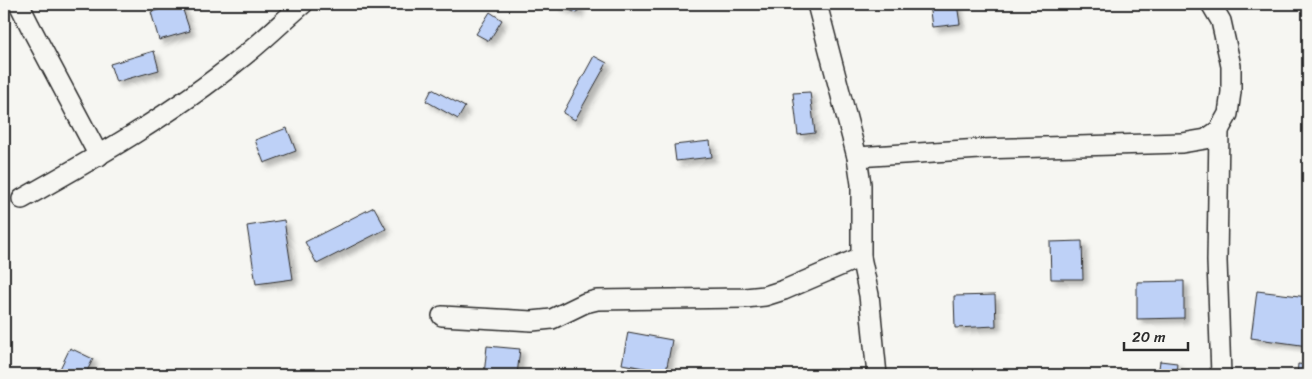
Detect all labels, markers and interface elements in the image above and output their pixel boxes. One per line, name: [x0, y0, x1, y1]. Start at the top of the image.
scale bar: [1124, 319, 1188, 351]
text: 20 m: [1132, 324, 1166, 350]

